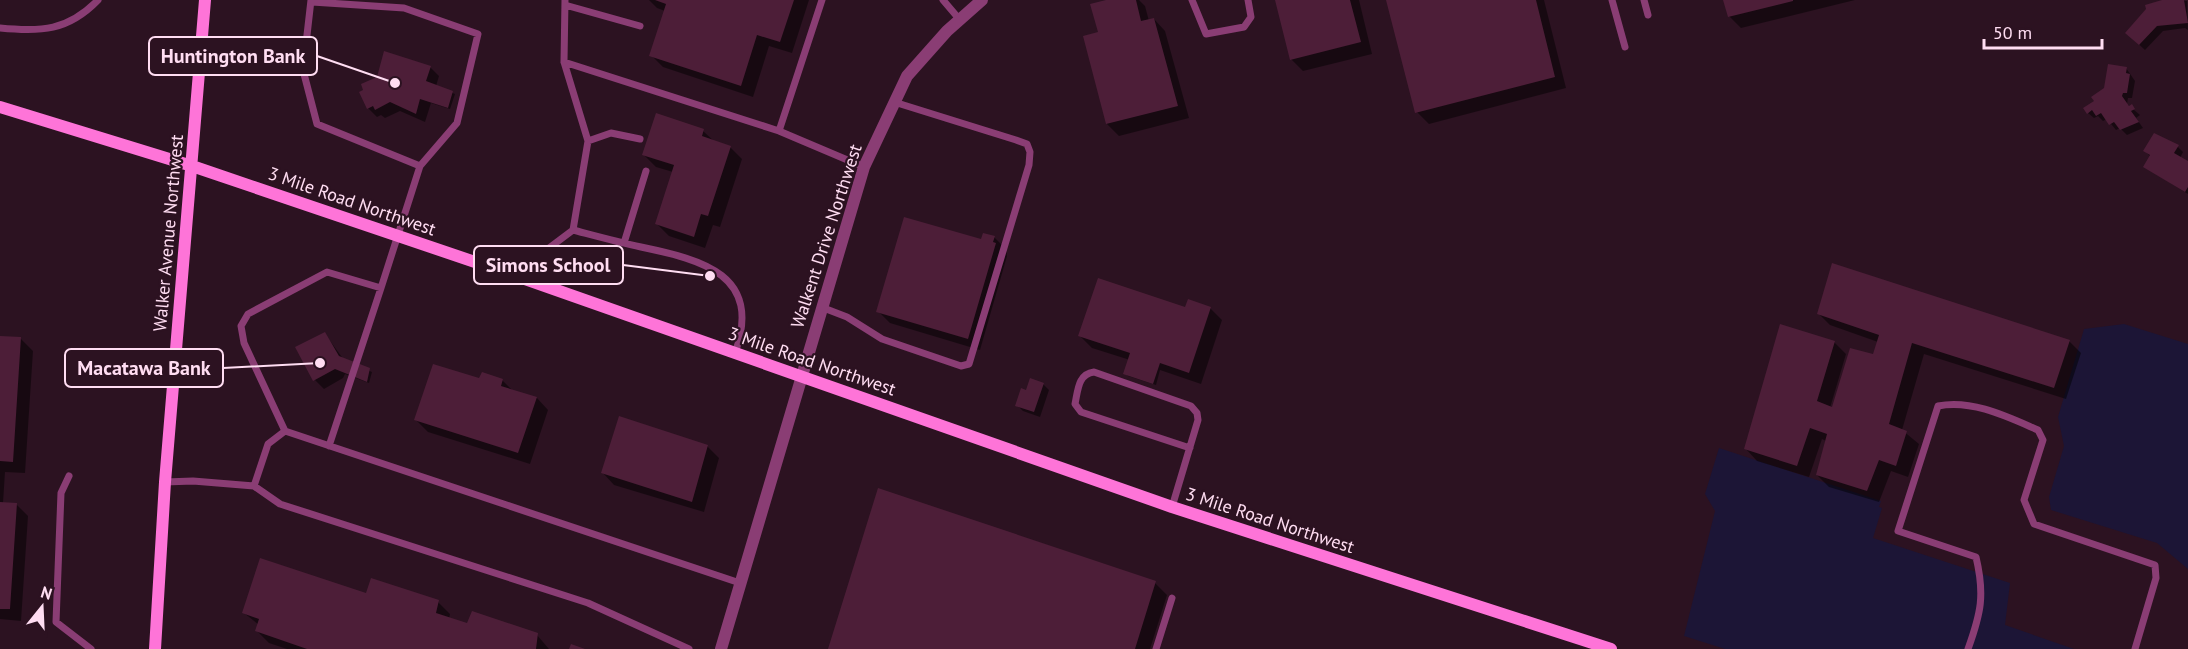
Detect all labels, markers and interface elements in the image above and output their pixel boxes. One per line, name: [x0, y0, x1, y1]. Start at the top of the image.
scale bar: [1984, 12, 2102, 50]
text: 50 m: [1993, 21, 2032, 44]
callout: Huntington Bank: [149, 37, 317, 75]
text: Huntington Bank: [161, 43, 306, 69]
street label: Walker Avenue Northwest: [148, 134, 188, 332]
street label: Walkent Drive Northwest: [785, 141, 867, 331]
street label: 3 Mile Road Northwest: [265, 161, 439, 241]
callout: Simons School: [474, 246, 623, 284]
text: Simons School: [486, 252, 610, 278]
street label: 3 Mile Road Northwest: [725, 321, 899, 401]
callout: Macatawa Bank: [65, 349, 223, 387]
text: Macatawa Bank: [77, 355, 211, 381]
street label: 3 Mile Road Northwest: [1183, 482, 1357, 558]
north arrow: [12, 577, 72, 637]
text: N: [39, 582, 55, 604]

